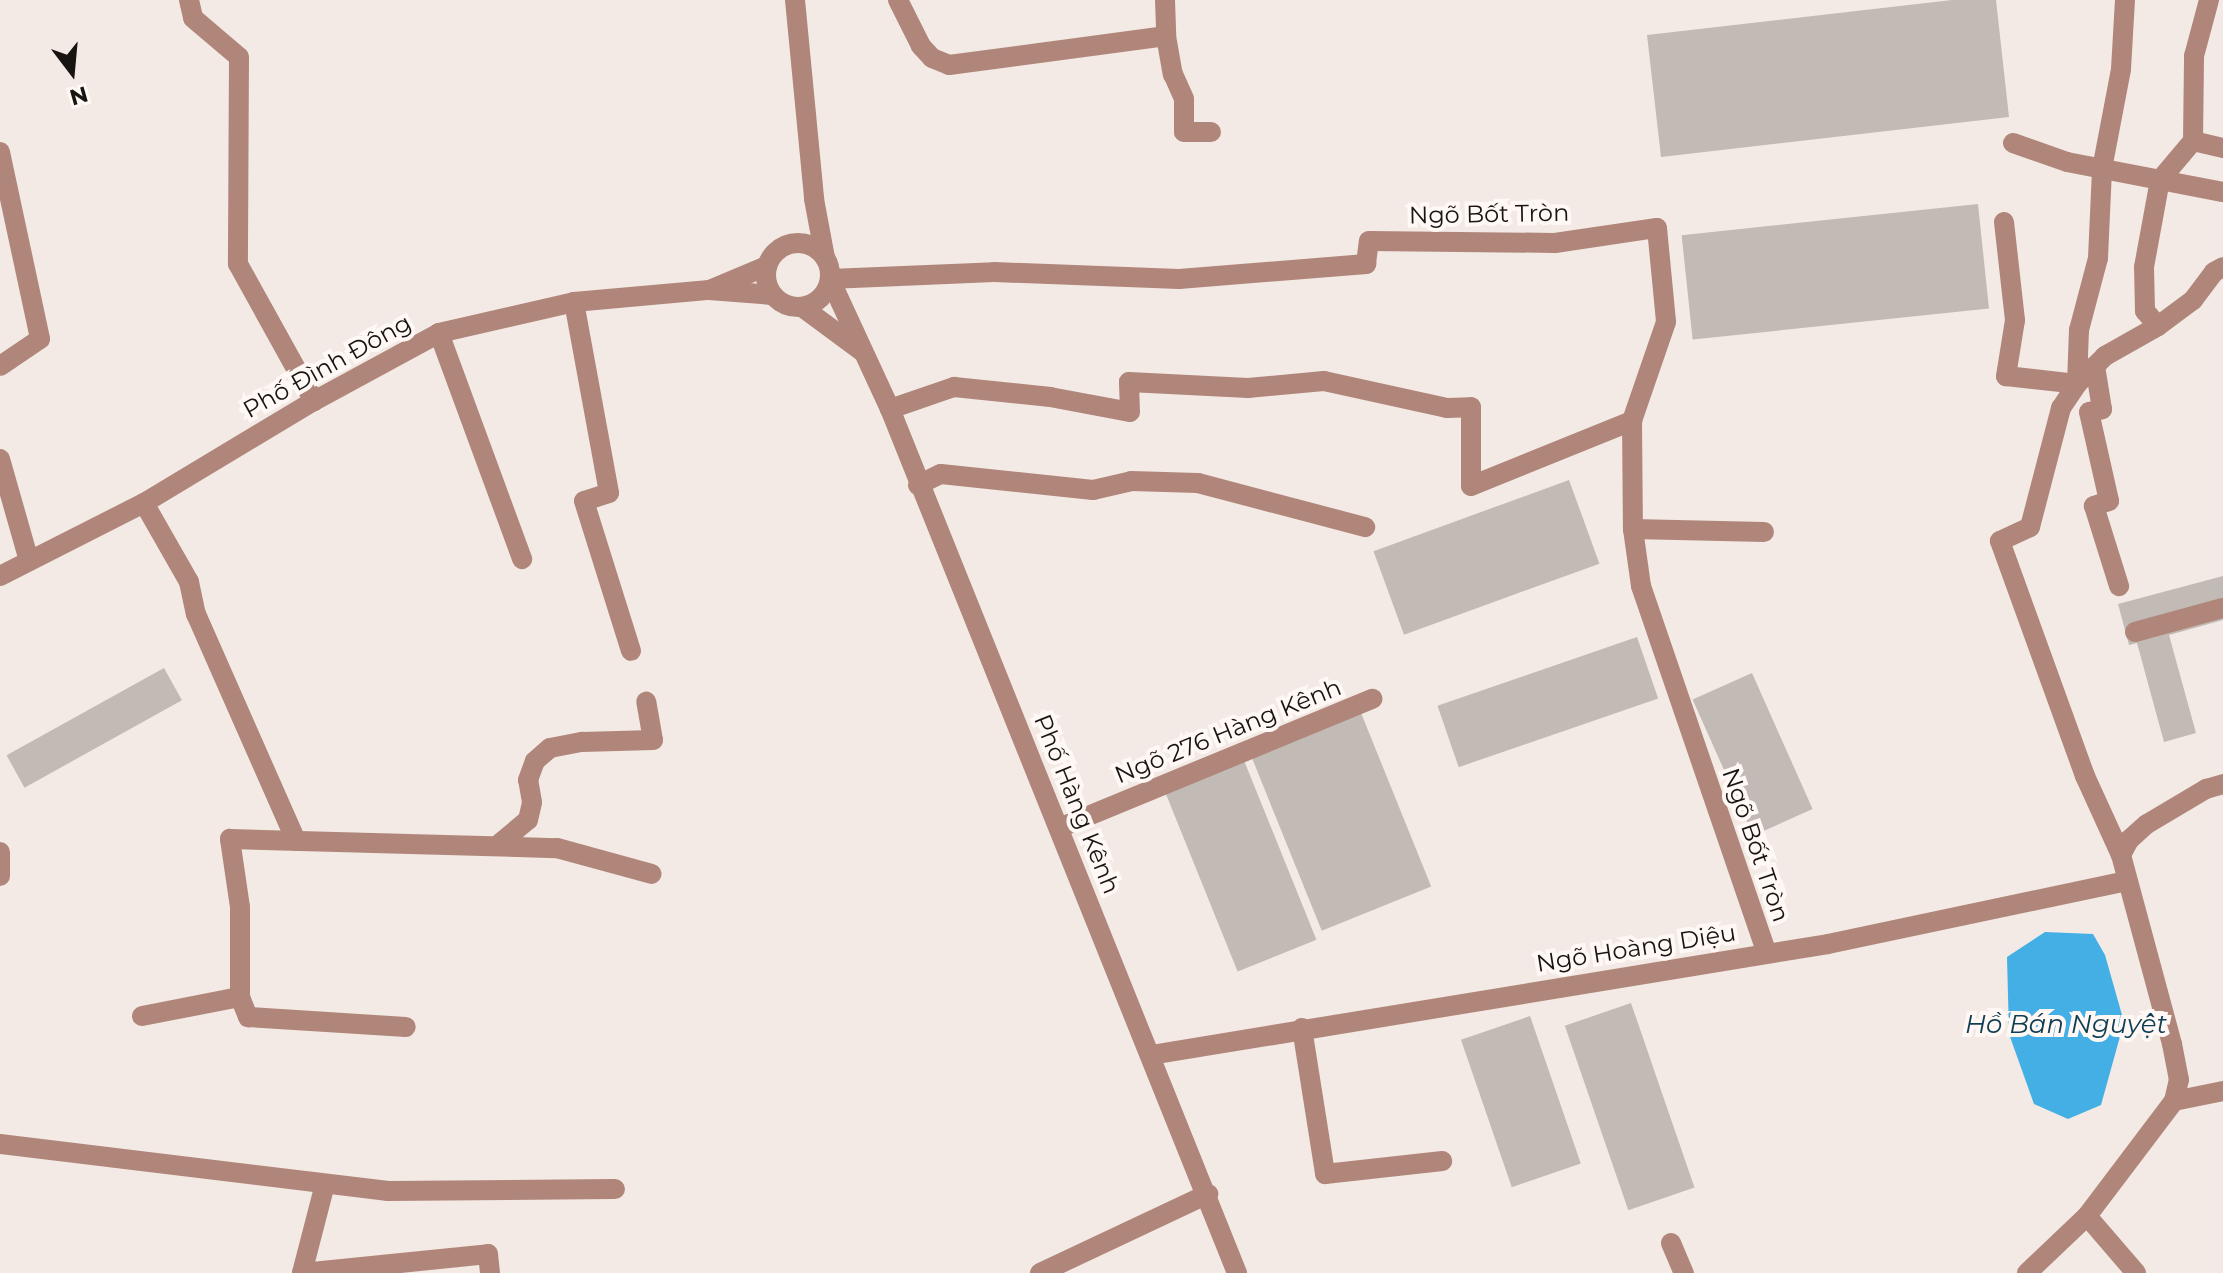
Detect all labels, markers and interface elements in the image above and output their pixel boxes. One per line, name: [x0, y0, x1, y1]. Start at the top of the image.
north arrow: [32, 32, 112, 112]
text: N: [66, 80, 91, 111]
street label: Ngõ Bốt Tròn: [1409, 198, 1569, 230]
street label: Phố Đình Đông: [238, 308, 416, 424]
street label: Ngõ 276 Hàng Kênh: [1111, 672, 1345, 790]
street label: Phố Hàng Kênh: [1028, 710, 1126, 898]
street label: Ngõ Bốt Tròn: [1716, 764, 1796, 926]
street label: Ngõ Hoàng Diệu: [1534, 918, 1738, 978]
water label: Hồ Bán Nguyệt: [1965, 1009, 2167, 1041]

